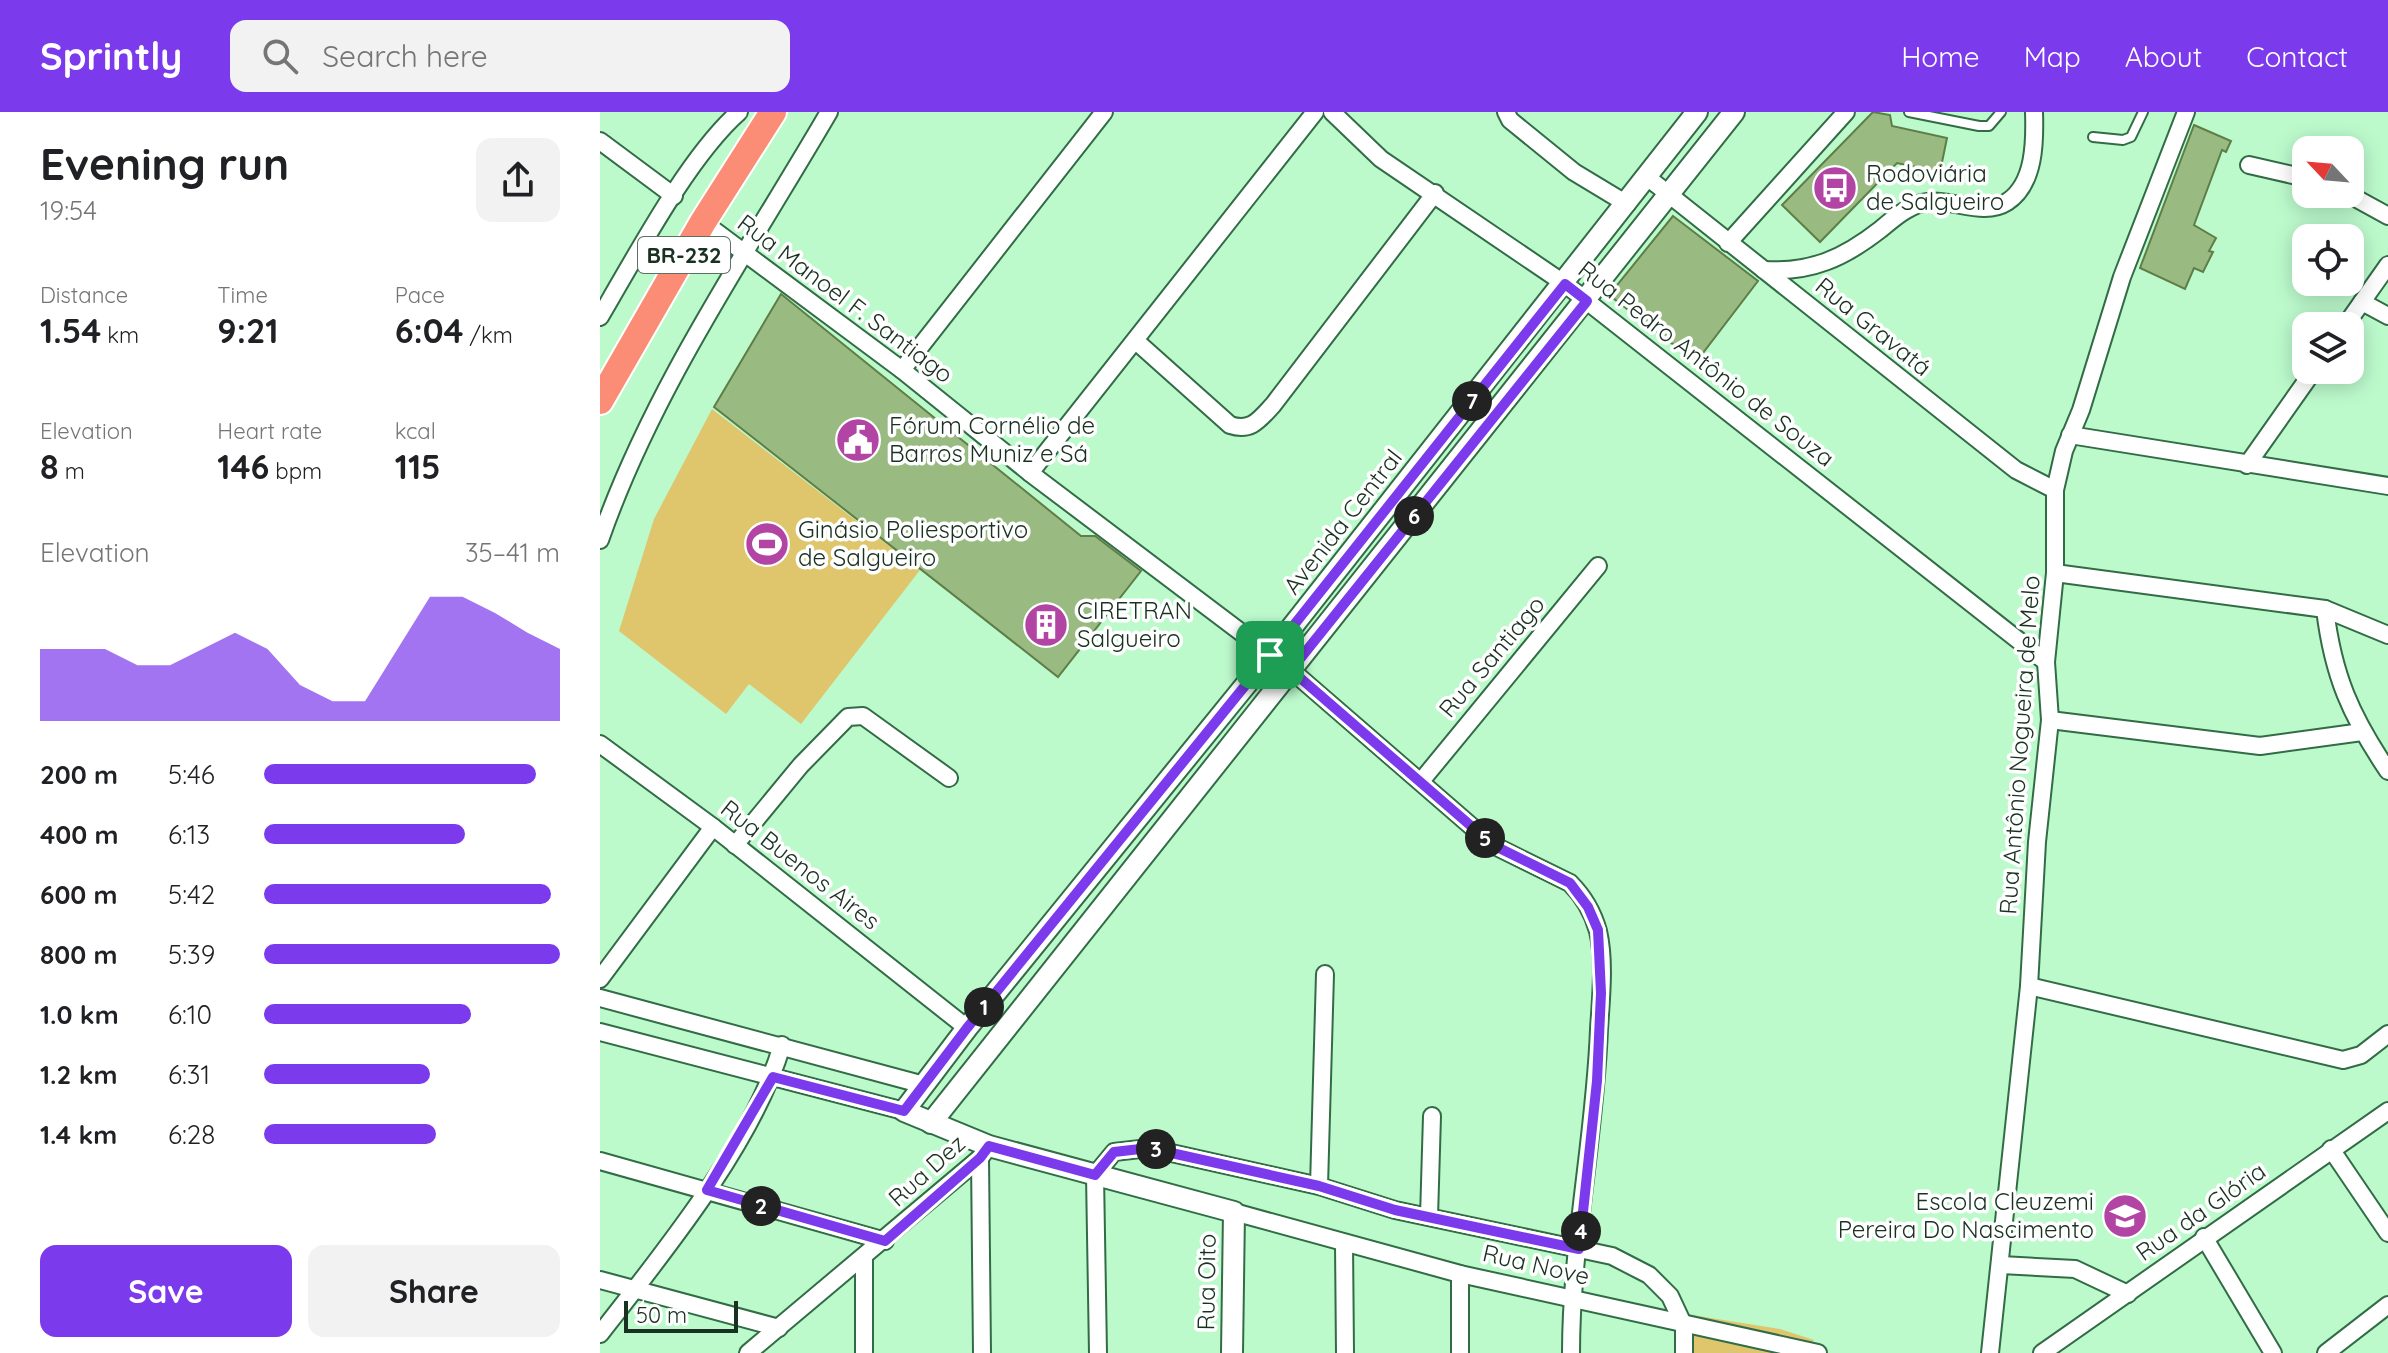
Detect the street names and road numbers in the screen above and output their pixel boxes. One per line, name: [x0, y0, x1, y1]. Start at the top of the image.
street label: Rua Manoel F. Santiago: [732, 207, 959, 389]
road number: BR-232: [638, 237, 730, 273]
street label: Rua Pedro Antônio de Souza: [1572, 254, 1841, 473]
street label: Rua Gravatá: [1810, 270, 1938, 382]
street label: Avenida Central: [1276, 443, 1408, 600]
street label: Rua Antônio Nogueira de Melo: [1992, 574, 2046, 915]
street label: Rua Santiago: [1432, 590, 1551, 723]
street label: Rua Buenos Aires: [715, 793, 886, 936]
street label: Rua Dez: [882, 1128, 971, 1213]
street label: Rua da Glória: [2130, 1155, 2271, 1267]
street label: Rua Oito: [1190, 1233, 1222, 1331]
street label: Rua Nove: [1480, 1237, 1592, 1291]

